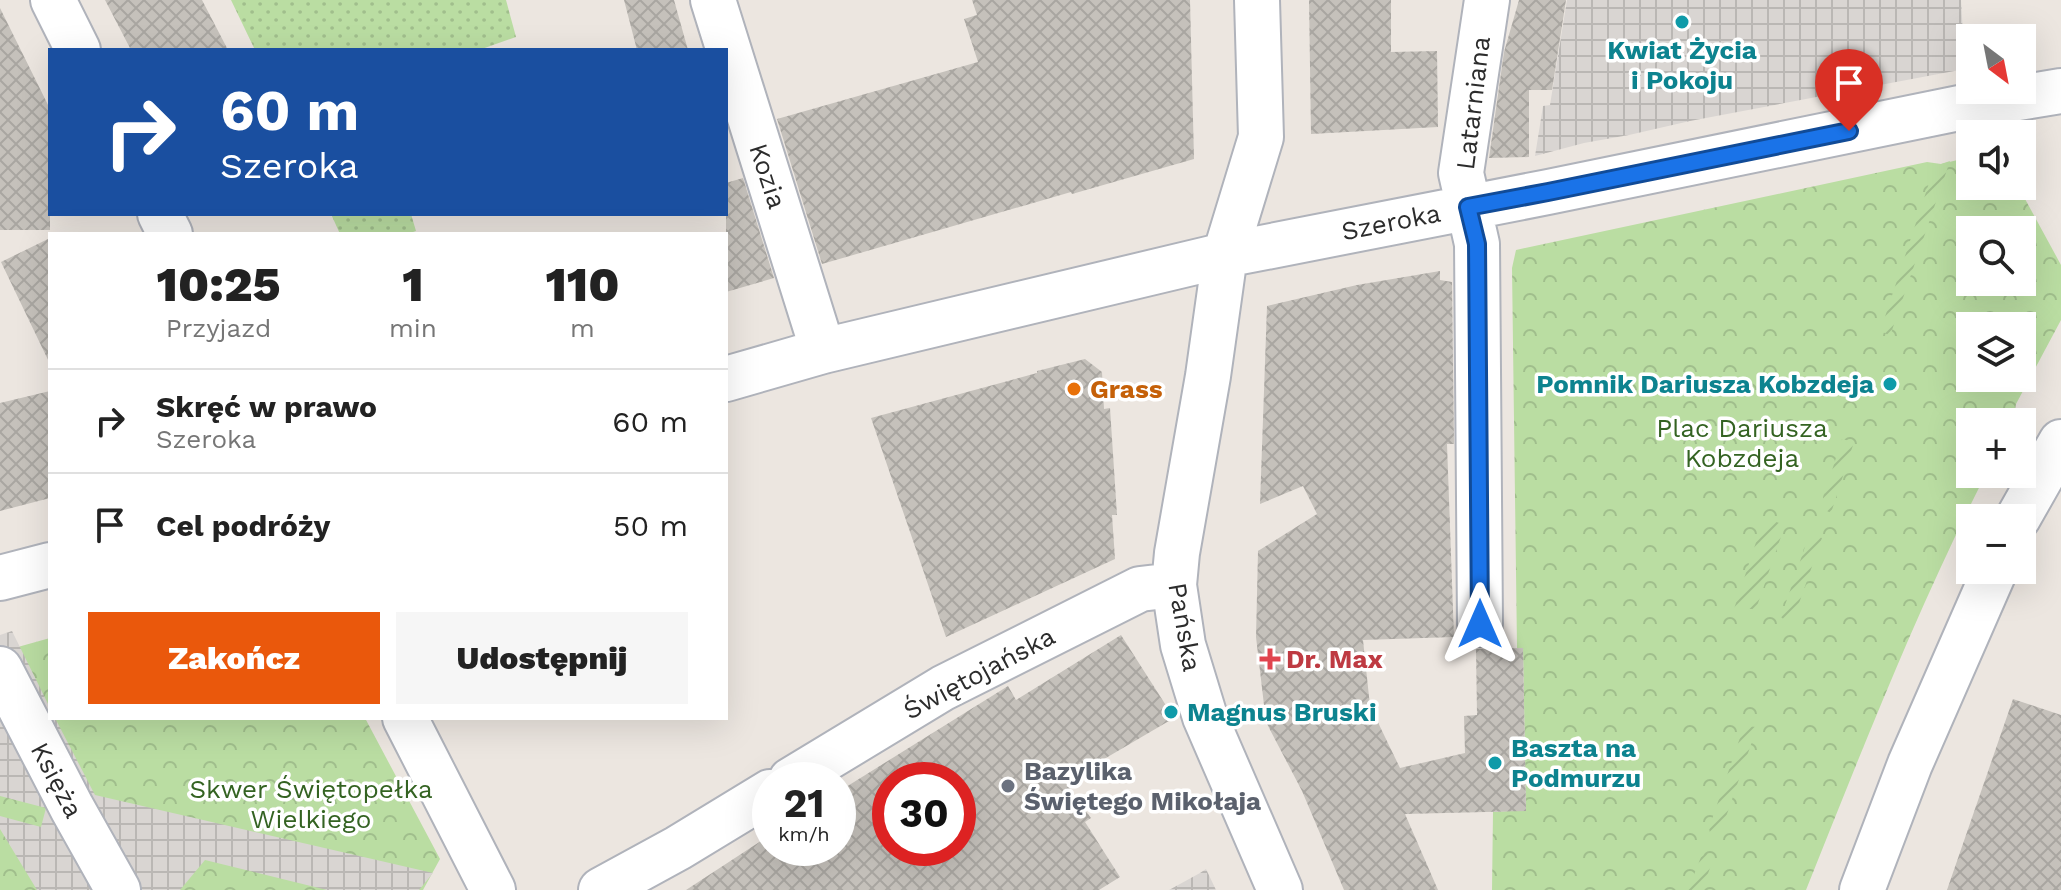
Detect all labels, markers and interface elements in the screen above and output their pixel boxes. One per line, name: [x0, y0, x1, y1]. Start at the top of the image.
marker: Kwiat Życia i Pokoju: [1673, 13, 1691, 31]
north arrow: [1956, 24, 2036, 104]
map controls: [1956, 24, 2036, 584]
street label: Latarniana: [1450, 34, 1496, 172]
place label: Kwiat Życia i Pokoju: [1607, 35, 1757, 95]
pin: [1815, 49, 1883, 131]
icon: arrive: [1827, 61, 1871, 105]
text: 60 m: [220, 78, 359, 144]
icon: right: [88, 80, 192, 184]
button: sound: [1956, 120, 2036, 200]
street label: Kozia: [743, 140, 793, 213]
text: Szeroka: [220, 145, 359, 187]
street label: Szeroka: [1339, 198, 1443, 246]
button: search: [1956, 216, 2036, 296]
text: 10:25: [157, 256, 281, 313]
text: 1: [402, 256, 424, 313]
text: 110: [545, 256, 619, 313]
button: layers: [1956, 312, 2036, 392]
text: Przyjazd: [166, 313, 271, 343]
text: min: [389, 313, 437, 343]
text: m: [570, 313, 595, 343]
place label: Pomnik Dariusza Kobzdeja: [1536, 369, 1874, 399]
place label: Grass: [1090, 374, 1163, 404]
marker: Pomnik Dariusza Kobzdeja: [1881, 375, 1899, 393]
marker: Grass: [1065, 380, 1083, 398]
text: Skręć w prawo: [156, 389, 377, 424]
icon: right: [88, 399, 132, 443]
text: 60 m: [612, 404, 688, 439]
button: +: [1956, 408, 2036, 488]
park label: Plac Dariusza Kobzdeja: [1656, 413, 1828, 473]
text: Szeroka: [156, 424, 256, 454]
icon: arrive: [88, 503, 132, 547]
button: −: [1956, 504, 2036, 584]
text: Cel podróży: [156, 508, 330, 543]
text: 50 m: [613, 508, 688, 543]
street label: Pańska: [1162, 580, 1208, 674]
position arrow: [1438, 582, 1522, 666]
button: Zakończ: [88, 612, 380, 704]
button: Udostępnij: [396, 612, 688, 704]
street label: Świętojańska: [898, 620, 1060, 725]
place label: Dr. Max: [1286, 644, 1383, 674]
marker: Dr. Max: [1261, 650, 1279, 668]
place label: Magnus Bruski: [1187, 697, 1377, 727]
marker: Magnus Bruski: [1162, 703, 1180, 721]
place label: Baszta na Podmurzu: [1511, 733, 1641, 793]
street label: Księża: [25, 737, 89, 823]
marker: Baszta na Podmurzu: [1486, 754, 1504, 772]
place label: Bazylika Świętego Mikołaja: [1024, 756, 1261, 816]
speed limit sign: 30: [872, 762, 976, 866]
park label: Skwer Świętopełka Wielkiego: [189, 774, 433, 834]
marker: Bazylika Świętego Mikołaja: [999, 777, 1017, 795]
text: 21: [783, 780, 825, 827]
text: km/h: [778, 822, 830, 846]

